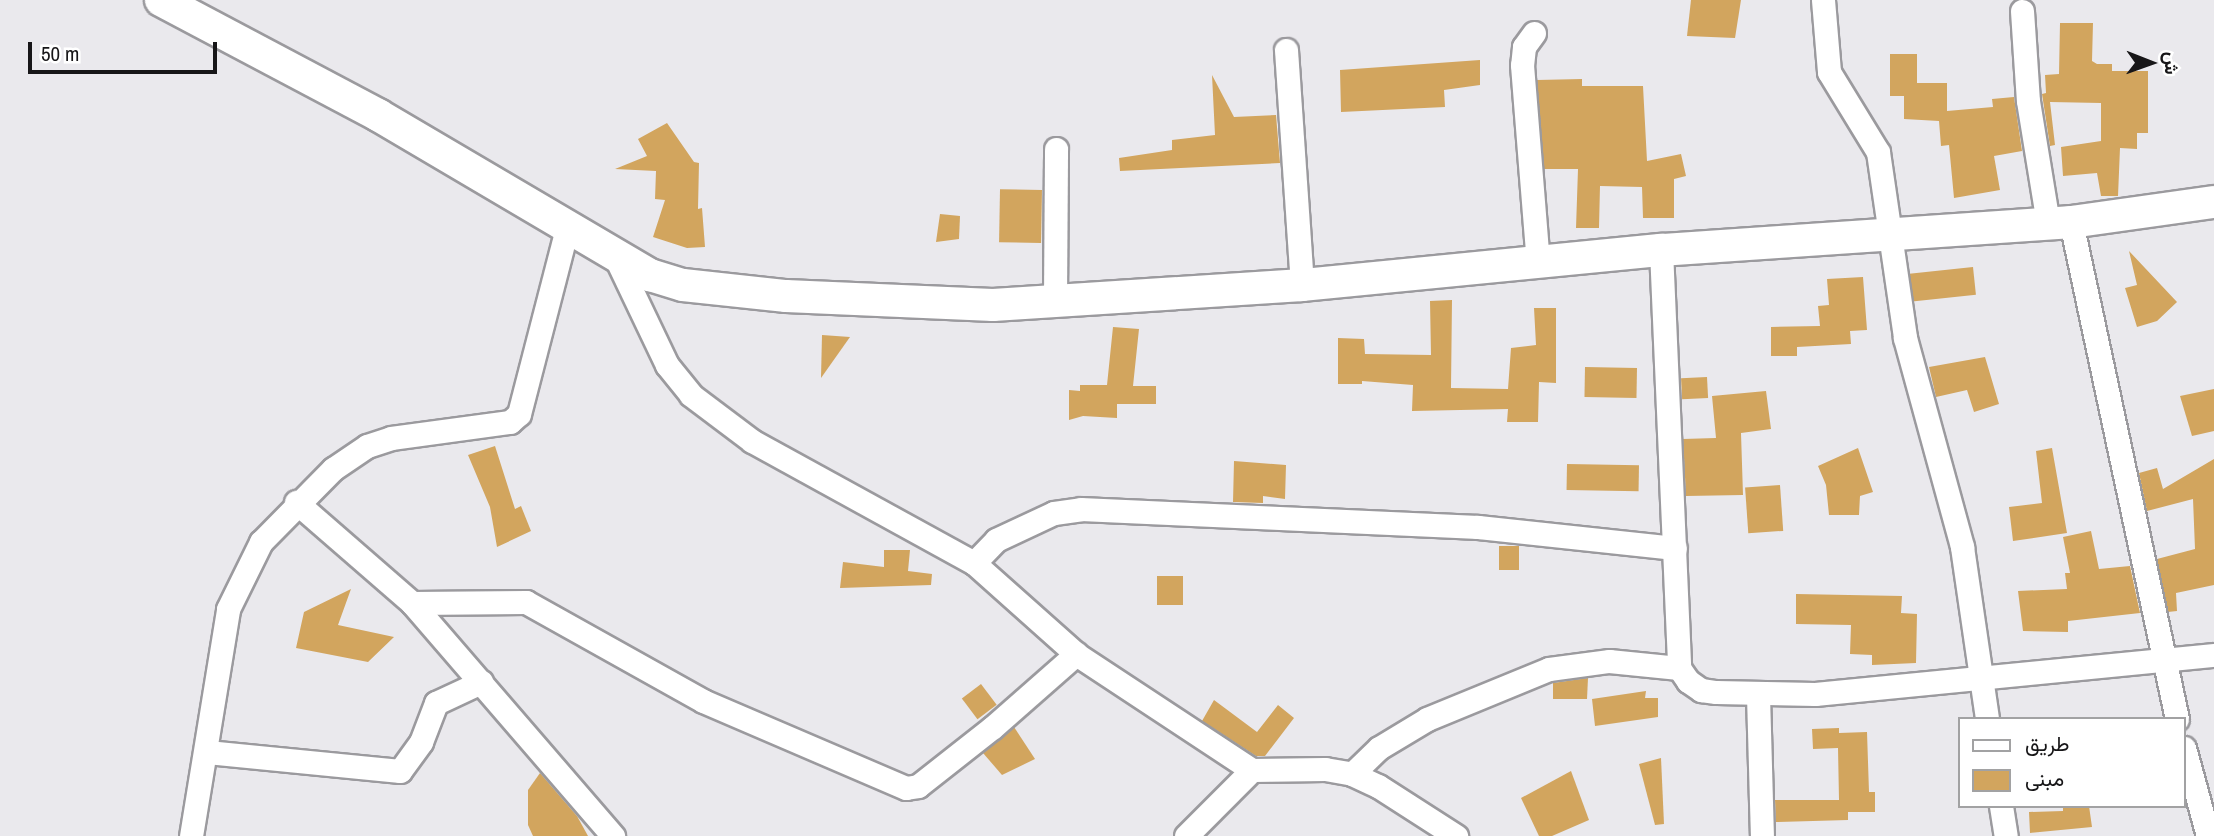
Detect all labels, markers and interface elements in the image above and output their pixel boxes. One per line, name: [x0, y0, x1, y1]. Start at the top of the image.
scale bar: [32, 28, 220, 72]
north arrow: [2116, 28, 2186, 98]
text: 50 m: [41, 39, 79, 68]
text: ش: [2159, 52, 2185, 75]
legend: [1958, 717, 2186, 808]
text: طريق: [2025, 729, 2070, 758]
text: مبنى: [2025, 764, 2064, 793]

